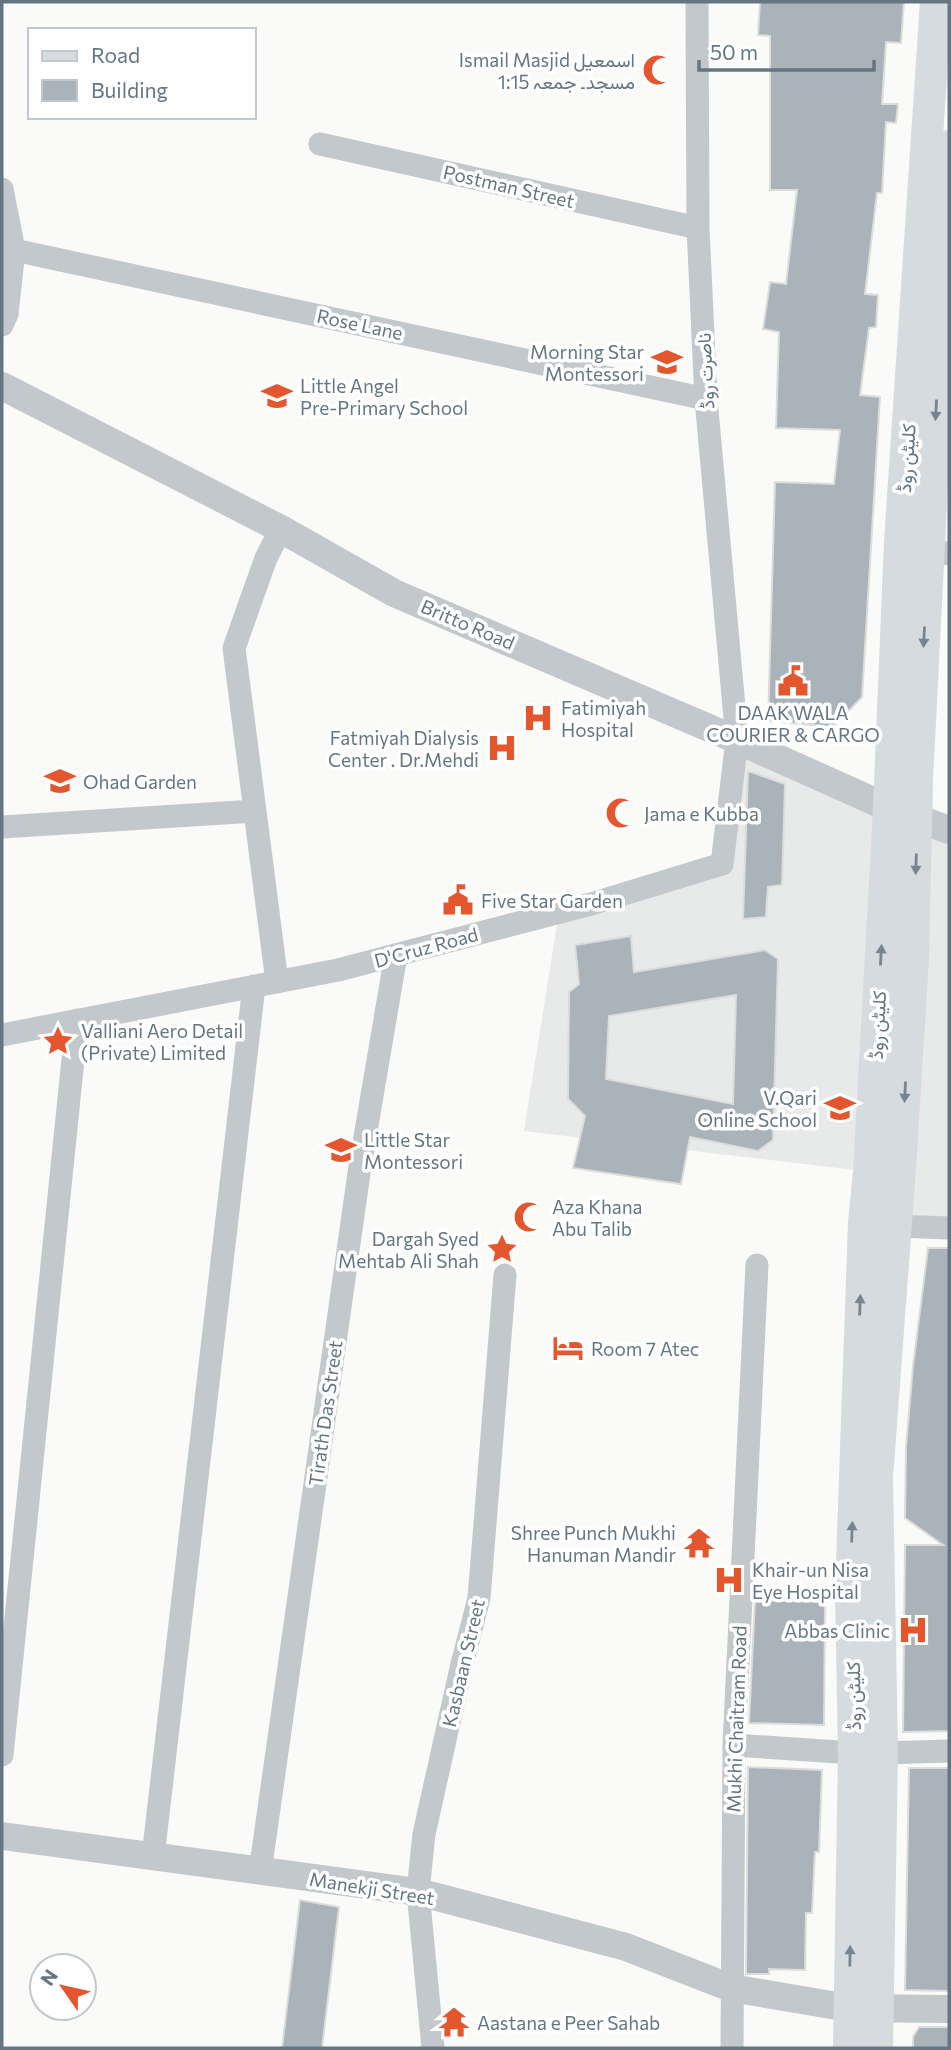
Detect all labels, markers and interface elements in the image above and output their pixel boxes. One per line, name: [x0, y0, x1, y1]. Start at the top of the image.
legend: [28, 28, 256, 119]
scale bar: [699, 28, 874, 72]
text: 50 m: [710, 39, 758, 64]
text: Road: [91, 42, 140, 67]
place label: Ismail Masjid اسمعیل مسجد۔ جمعہ 1:15: [459, 48, 635, 94]
mosque icon: Ismail Masjid اسمعیل مسجد۔ جمعہ 1:15: [641, 53, 675, 87]
text: Building: [91, 77, 168, 102]
street label: Postman Street: [441, 160, 577, 212]
street label: Rose Lane: [315, 304, 405, 344]
street label: ناصرت روڈ: [692, 332, 719, 410]
place label: Morning Star Montessori: [530, 340, 644, 385]
school or university icon: Morning Star Montessori: [650, 345, 684, 379]
place label: Little Angel Pre-Primary School: [300, 374, 468, 419]
school or university icon: Little Angel Pre-Primary School: [260, 379, 294, 413]
one-way arrow: [930, 399, 941, 421]
street label: کلیٹن روڈ: [892, 423, 921, 493]
street label: Britto Road: [418, 594, 518, 654]
one-way arrow: [919, 626, 930, 648]
public building icon: DAAK WALA COURIER & CARGO: [776, 664, 810, 698]
place label: Fatimiyah Hospital: [561, 696, 646, 741]
hospital icon: Fatimiyah Hospital: [521, 701, 555, 735]
place label: DAAK WALA COURIER & CARGO: [706, 701, 880, 746]
place label: Fatmiyah Dialysis Center . Dr.Mehdi: [328, 726, 479, 771]
hospital icon: Fatmiyah Dialysis Center . Dr.Mehdi: [485, 731, 519, 765]
school or university icon: Ohad Garden: [43, 764, 77, 798]
place label: Ohad Garden: [83, 770, 197, 793]
mosque icon: Jama e Kubba: [604, 796, 638, 830]
place label: Jama e Kubba: [644, 802, 759, 825]
one-way arrow: [910, 854, 921, 876]
public building icon: Five Star Garden: [441, 883, 475, 917]
place label: Five Star Garden: [481, 889, 623, 912]
street label: D'Cruz Road: [372, 922, 480, 972]
one-way arrow: [876, 944, 887, 966]
street label: کلیٹن روڈ: [864, 990, 891, 1060]
place label: Valliani Aero Detail (Private) Limited: [81, 1019, 243, 1064]
place icon: Valliani Aero Detail (Private) Limited: [41, 1024, 75, 1058]
one-way arrow: [899, 1081, 910, 1103]
place label: V.Qari Online School: [697, 1086, 817, 1131]
school or university icon: V.Qari Online School: [823, 1091, 857, 1125]
place label: Little Star Montessori: [364, 1128, 463, 1173]
school or university icon: Little Star Montessori: [324, 1133, 358, 1167]
place label: Aza Khana Abu Talib: [552, 1195, 643, 1240]
mosque icon: Aza Khana Abu Talib: [512, 1200, 546, 1234]
place label: Dargah Syed Mehtab Ali Shah: [338, 1227, 479, 1272]
place icon: Dargah Syed Mehtab Ali Shah: [485, 1232, 519, 1266]
one-way arrow: [855, 1294, 866, 1316]
hotel icon: Room 7 Atec: [551, 1331, 585, 1365]
place label: Room 7 Atec: [591, 1337, 699, 1360]
street label: Tirath Das Street: [303, 1339, 347, 1487]
place label: Shree Punch Mukhi Hanuman Mandir: [511, 1521, 676, 1566]
one-way arrow: [847, 1521, 858, 1543]
temple icon: Shree Punch Mukhi Hanuman Mandir: [682, 1526, 716, 1560]
place label: Khair-un Nisa Eye Hospital: [752, 1558, 869, 1603]
hospital icon: Khair-un Nisa Eye Hospital: [712, 1563, 746, 1597]
street label: Kasbaan Street: [437, 1597, 489, 1729]
hospital icon: Abbas Clinic: [896, 1613, 930, 1647]
place label: Abbas Clinic: [784, 1619, 890, 1642]
street label: Mukhi Chaitram Road: [721, 1625, 751, 1813]
street label: کلیٹن روڈ: [841, 1661, 866, 1731]
street label: Manekji Street: [308, 1867, 436, 1909]
one-way arrow: [845, 1944, 856, 1966]
north arrow: [28, 1952, 98, 2022]
text: N: [35, 1965, 62, 1990]
temple icon: Aastana e Peer Sahab: [437, 2005, 471, 2039]
place label: Aastana e Peer Sahab: [477, 2011, 660, 2034]

